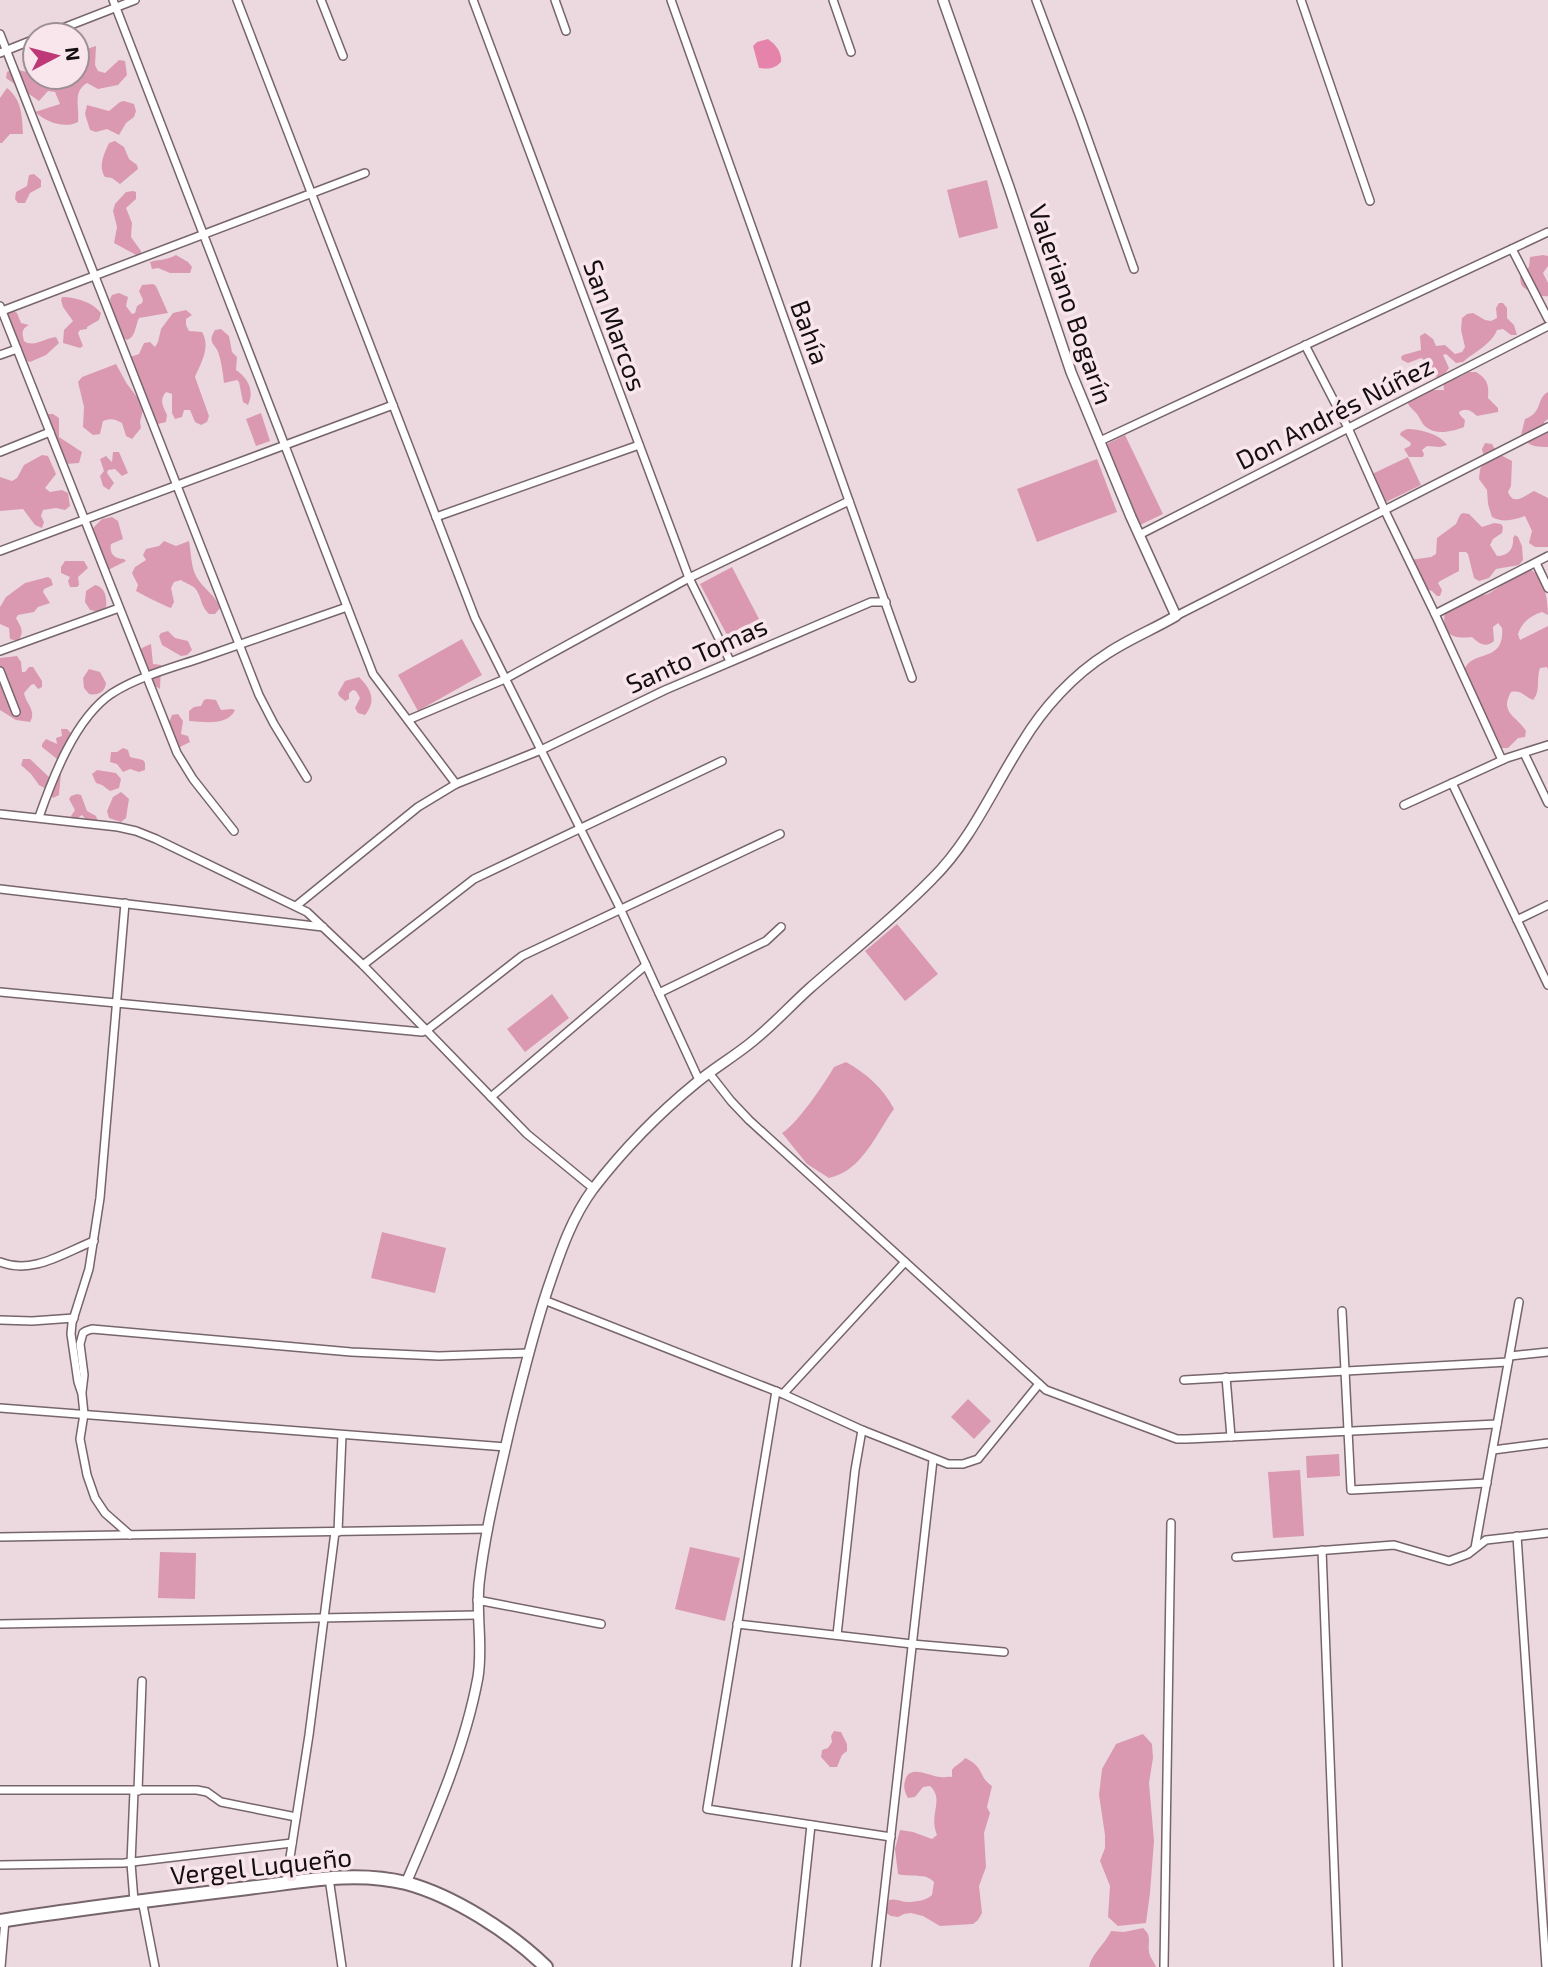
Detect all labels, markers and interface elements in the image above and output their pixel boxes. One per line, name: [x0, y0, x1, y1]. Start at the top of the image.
north arrow: [21, 21, 91, 91]
text: N: [61, 46, 86, 62]
street label: Valeriano Bogarín: [1023, 200, 1121, 408]
street label: San Marcos: [578, 255, 654, 395]
street label: Bahía: [785, 296, 837, 368]
street label: Don Andrés Núñez: [1230, 349, 1438, 475]
street label: Santo Tomas: [621, 609, 771, 699]
street label: Vergel Luqueño: [169, 1840, 353, 1890]

